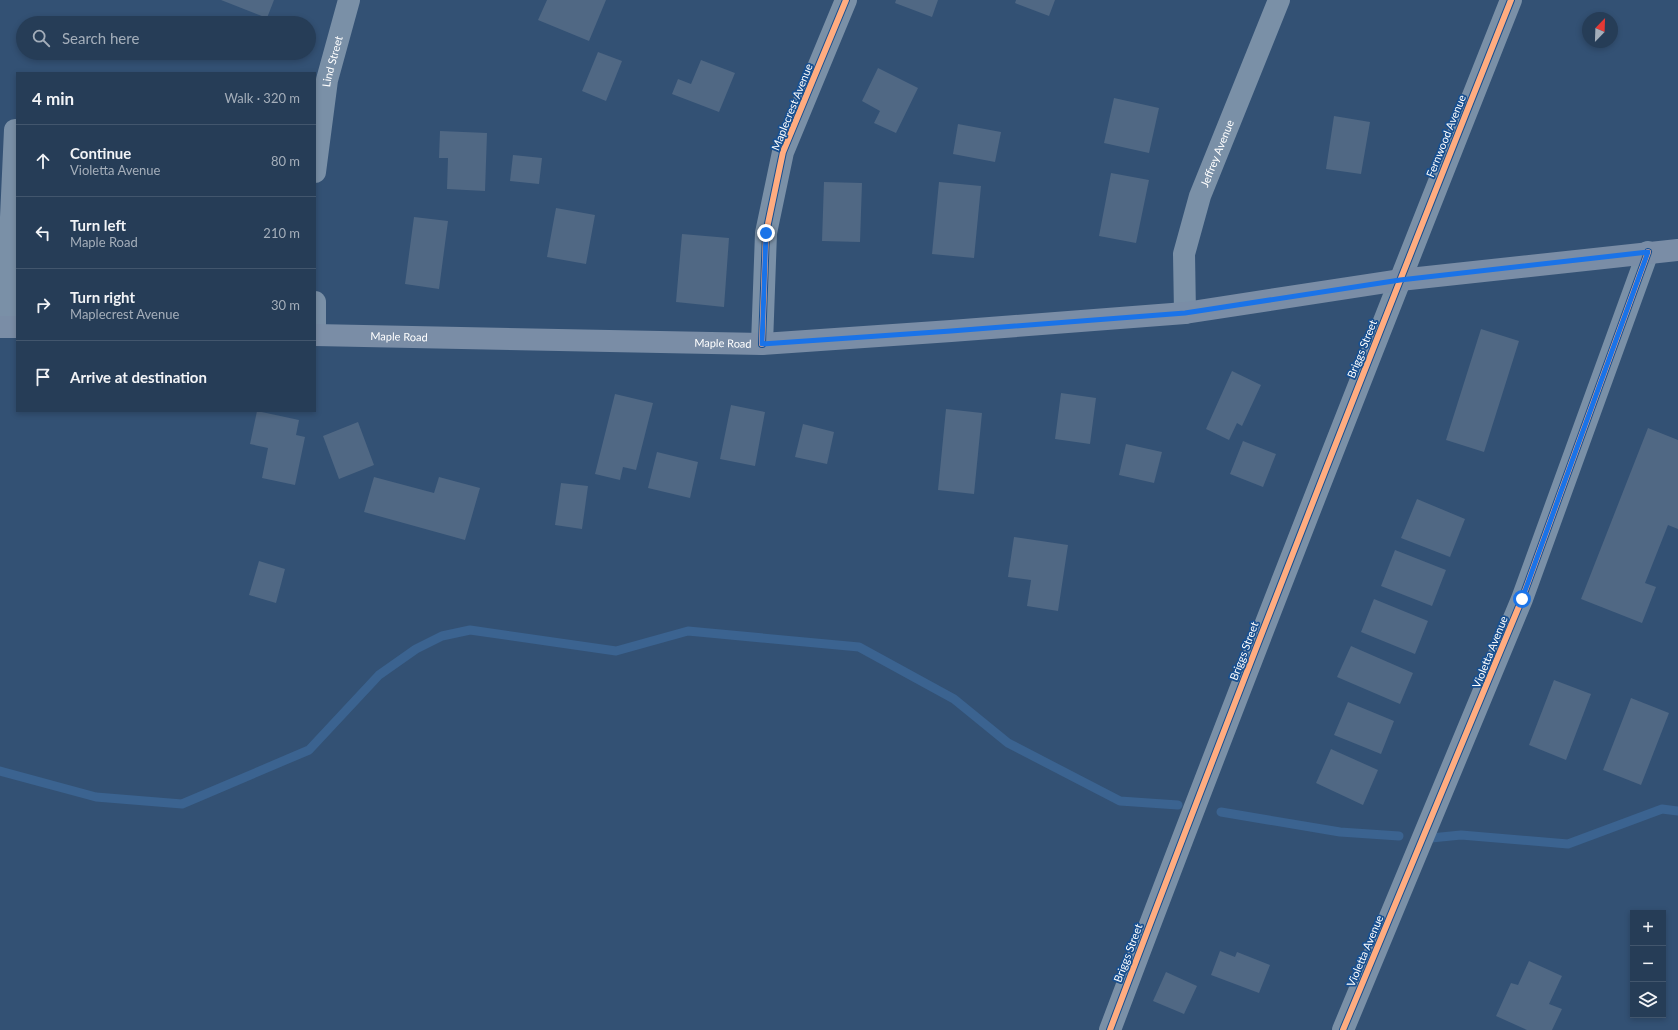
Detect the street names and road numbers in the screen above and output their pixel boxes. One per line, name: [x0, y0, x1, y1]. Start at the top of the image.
street label: Lind Street: [319, 34, 345, 88]
street label: Maplecrest Avenue: [768, 61, 815, 152]
street label: Fernwood Avenue: [1423, 93, 1468, 179]
street label: Jeffrey Avenue: [1197, 118, 1236, 189]
street label: Briggs Street: [1344, 318, 1379, 380]
street label: Maple Road: [370, 329, 428, 343]
street label: Maple Road: [694, 336, 752, 350]
street label: Violetta Avenue: [1469, 614, 1510, 690]
street label: Briggs Street: [1226, 620, 1261, 682]
street label: Violetta Avenue: [1344, 913, 1386, 989]
street label: Briggs Street: [1110, 922, 1145, 984]

